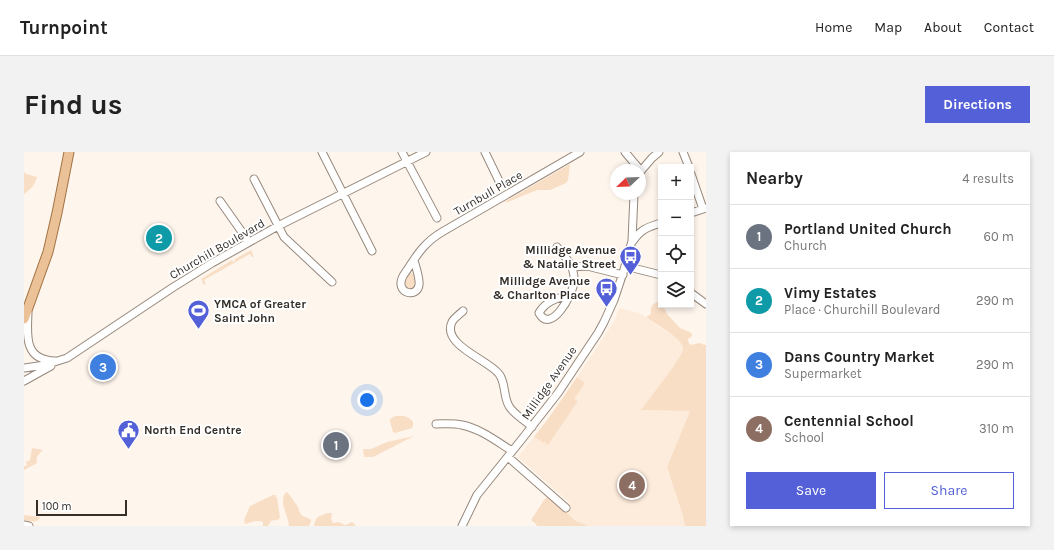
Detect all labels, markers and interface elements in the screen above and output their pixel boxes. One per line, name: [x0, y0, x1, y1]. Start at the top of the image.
text: Turnpoint: [20, 17, 108, 39]
text: Home: [815, 19, 852, 36]
text: Map: [874, 19, 902, 36]
text: About: [924, 19, 962, 36]
text: Contact: [984, 19, 1034, 36]
button: Directions: [925, 86, 1030, 123]
text: Find us: [24, 88, 123, 121]
north arrow: [610, 164, 646, 200]
map controls: [658, 164, 694, 308]
button: +: [658, 164, 694, 200]
street label: Turnbull Place: [451, 168, 525, 218]
text: Nearby: [746, 168, 803, 188]
text: 4 results: [962, 171, 1014, 186]
button: −: [658, 200, 694, 236]
street label: Churchill Boulevard: [167, 216, 267, 282]
text: Portland United Church: [784, 220, 952, 238]
pin: 2: [146, 223, 172, 253]
text: 1: [757, 229, 761, 244]
text: 60 m: [984, 229, 1014, 244]
button: locate: [658, 236, 694, 272]
text: Church: [784, 238, 827, 253]
place label: Millidge Avenue & Natalie Street: [522, 243, 616, 271]
bus stop icon: Millidge Avenue & Natalie Street: [618, 244, 644, 277]
button: layers: [658, 272, 694, 308]
place label: Millidge Avenue & Charlton Place: [493, 274, 590, 302]
bus stop icon: Millidge Avenue & Charlton Place: [593, 275, 619, 308]
text: Vimy Estates: [784, 284, 877, 302]
text: 2: [755, 293, 763, 308]
text: 290 m: [976, 293, 1014, 308]
place label: YMCA of Greater Saint John: [214, 297, 306, 325]
sports icon: YMCA of Greater Saint John: [186, 298, 212, 331]
text: Place · Churchill Boulevard: [784, 302, 941, 317]
street label: Millidge Avenue: [518, 344, 580, 422]
text: Dans Country Market: [784, 348, 935, 366]
pin: 3: [90, 352, 116, 382]
text: 3: [755, 357, 763, 372]
text: 290 m: [976, 357, 1014, 372]
text: Supermarket: [784, 366, 862, 381]
your location: [357, 390, 377, 410]
text: Centennial School: [784, 412, 914, 430]
public building icon: North End Centre: [115, 417, 141, 450]
text: 4: [755, 421, 763, 436]
text: 310 m: [979, 421, 1014, 436]
place label: North End Centre: [144, 423, 242, 437]
pin: 1: [323, 430, 349, 460]
text: School: [784, 430, 824, 445]
pin: 4: [619, 470, 645, 500]
button: Save: [746, 472, 876, 509]
button: Share: [884, 472, 1014, 509]
scale bar: [36, 498, 127, 517]
text: 100 m: [42, 500, 72, 513]

